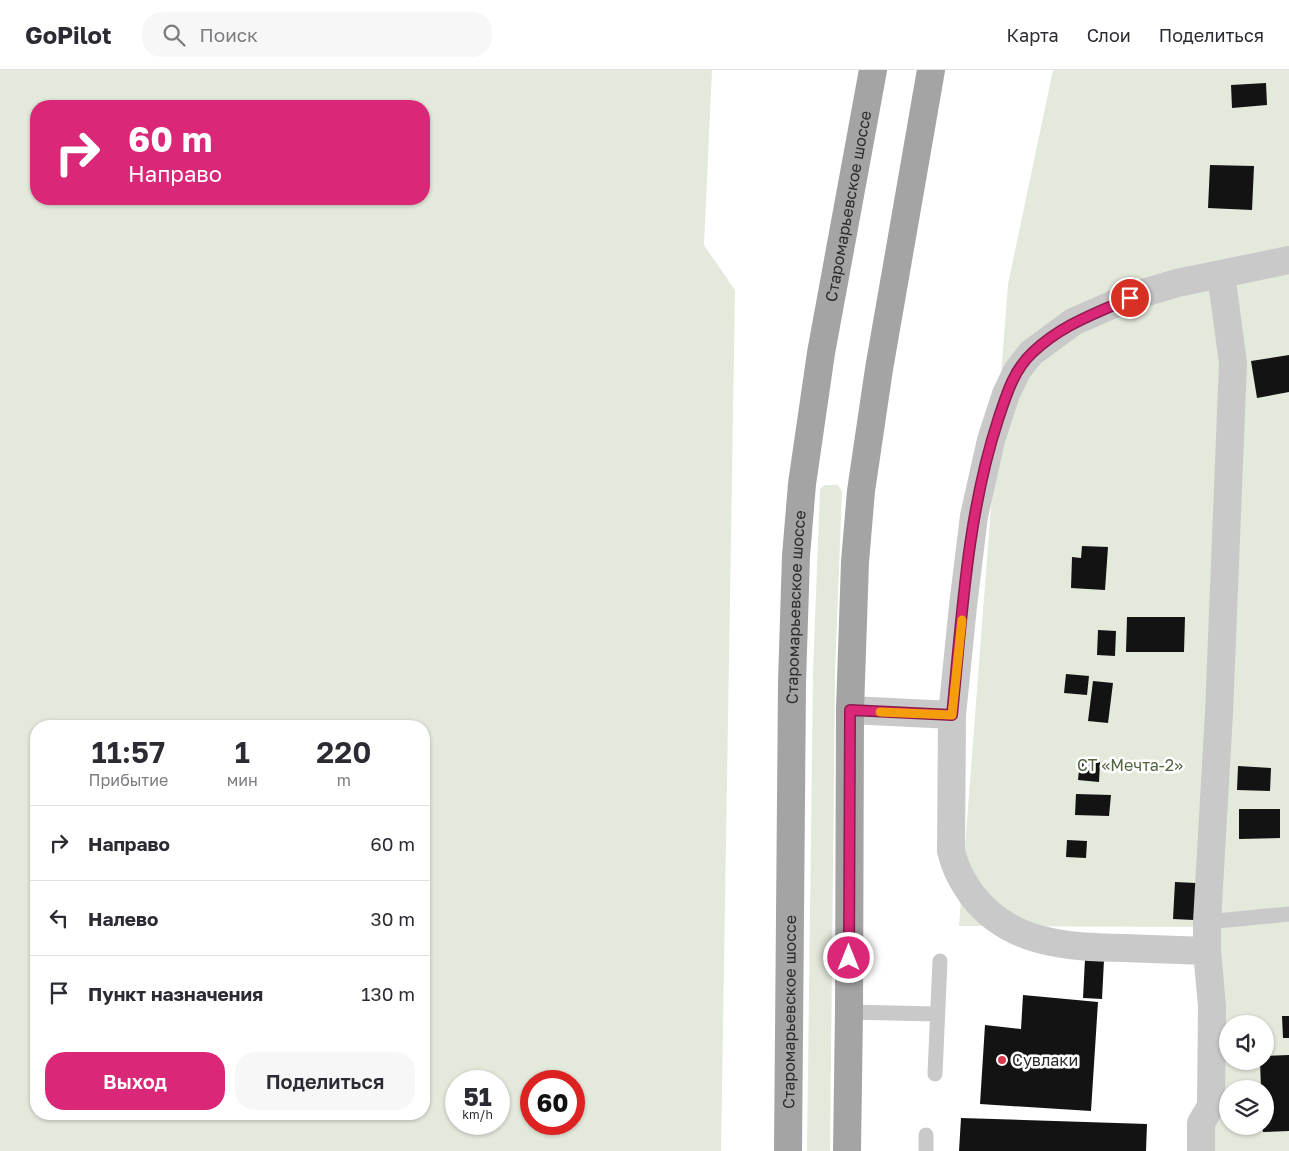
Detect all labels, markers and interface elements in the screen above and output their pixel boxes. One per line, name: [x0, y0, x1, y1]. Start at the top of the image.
search box: [142, 12, 492, 57]
text: GoPilot: [25, 20, 112, 49]
icon: search: [160, 21, 188, 49]
text: Поиск: [200, 23, 258, 46]
text: Карта: [1007, 24, 1059, 46]
text: Слои: [1087, 24, 1131, 46]
text: Поделиться: [1159, 24, 1264, 46]
street label: Старомарьевское шоссе: [821, 109, 875, 303]
text: 60 m: [128, 118, 212, 160]
icon: right: [45, 120, 110, 185]
text: Направо: [128, 160, 222, 187]
pin: [1109, 277, 1151, 319]
icon: arrive: [1116, 284, 1144, 312]
street label: Старомарьевское шоссе: [782, 509, 810, 704]
text: 11:57: [92, 734, 165, 770]
text: 1: [235, 734, 250, 770]
text: 220: [316, 734, 371, 770]
park label: СТ «Мечта-2»: [1077, 755, 1183, 775]
text: Прибытие: [89, 770, 168, 790]
text: мин: [227, 770, 258, 790]
text: m: [337, 770, 351, 790]
icon: right: [45, 829, 73, 857]
text: Направо: [88, 832, 170, 855]
text: 60 m: [370, 832, 415, 855]
icon: left: [45, 904, 73, 932]
text: Налево: [88, 907, 158, 930]
text: 30 m: [371, 907, 415, 930]
street label: Старомарьевское шоссе: [778, 915, 800, 1109]
position arrow: [822, 931, 874, 983]
icon: arrive: [45, 979, 73, 1007]
text: Пункт назначения: [88, 982, 263, 1005]
text: 130 m: [361, 982, 415, 1005]
map controls: [1219, 1015, 1274, 1135]
button: sound: [1219, 1015, 1274, 1070]
place label: Сувлаки: [1012, 1050, 1078, 1070]
button: Выход: [45, 1052, 225, 1110]
button: Поделиться: [235, 1052, 415, 1110]
marker: Сувлаки: [996, 1054, 1008, 1066]
speed limit sign: 60: [520, 1070, 585, 1135]
button: layers: [1219, 1080, 1274, 1135]
text: 51: [463, 1081, 492, 1112]
text: km/h: [462, 1107, 493, 1122]

